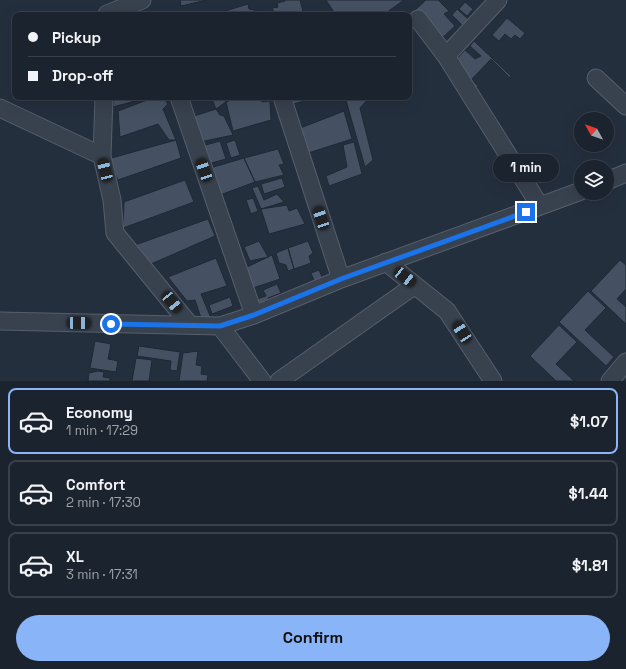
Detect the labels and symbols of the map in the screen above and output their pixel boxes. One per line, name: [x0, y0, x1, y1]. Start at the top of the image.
north arrow: [574, 112, 614, 152]
callout: 1 min: [493, 154, 559, 182]
car: [96, 157, 114, 183]
car: [194, 157, 214, 183]
route end: [517, 203, 535, 221]
car: [312, 205, 330, 231]
car: [392, 265, 418, 289]
car: [160, 289, 184, 315]
route start: [102, 315, 120, 333]
car: [67, 317, 91, 329]
car: [450, 319, 474, 345]

